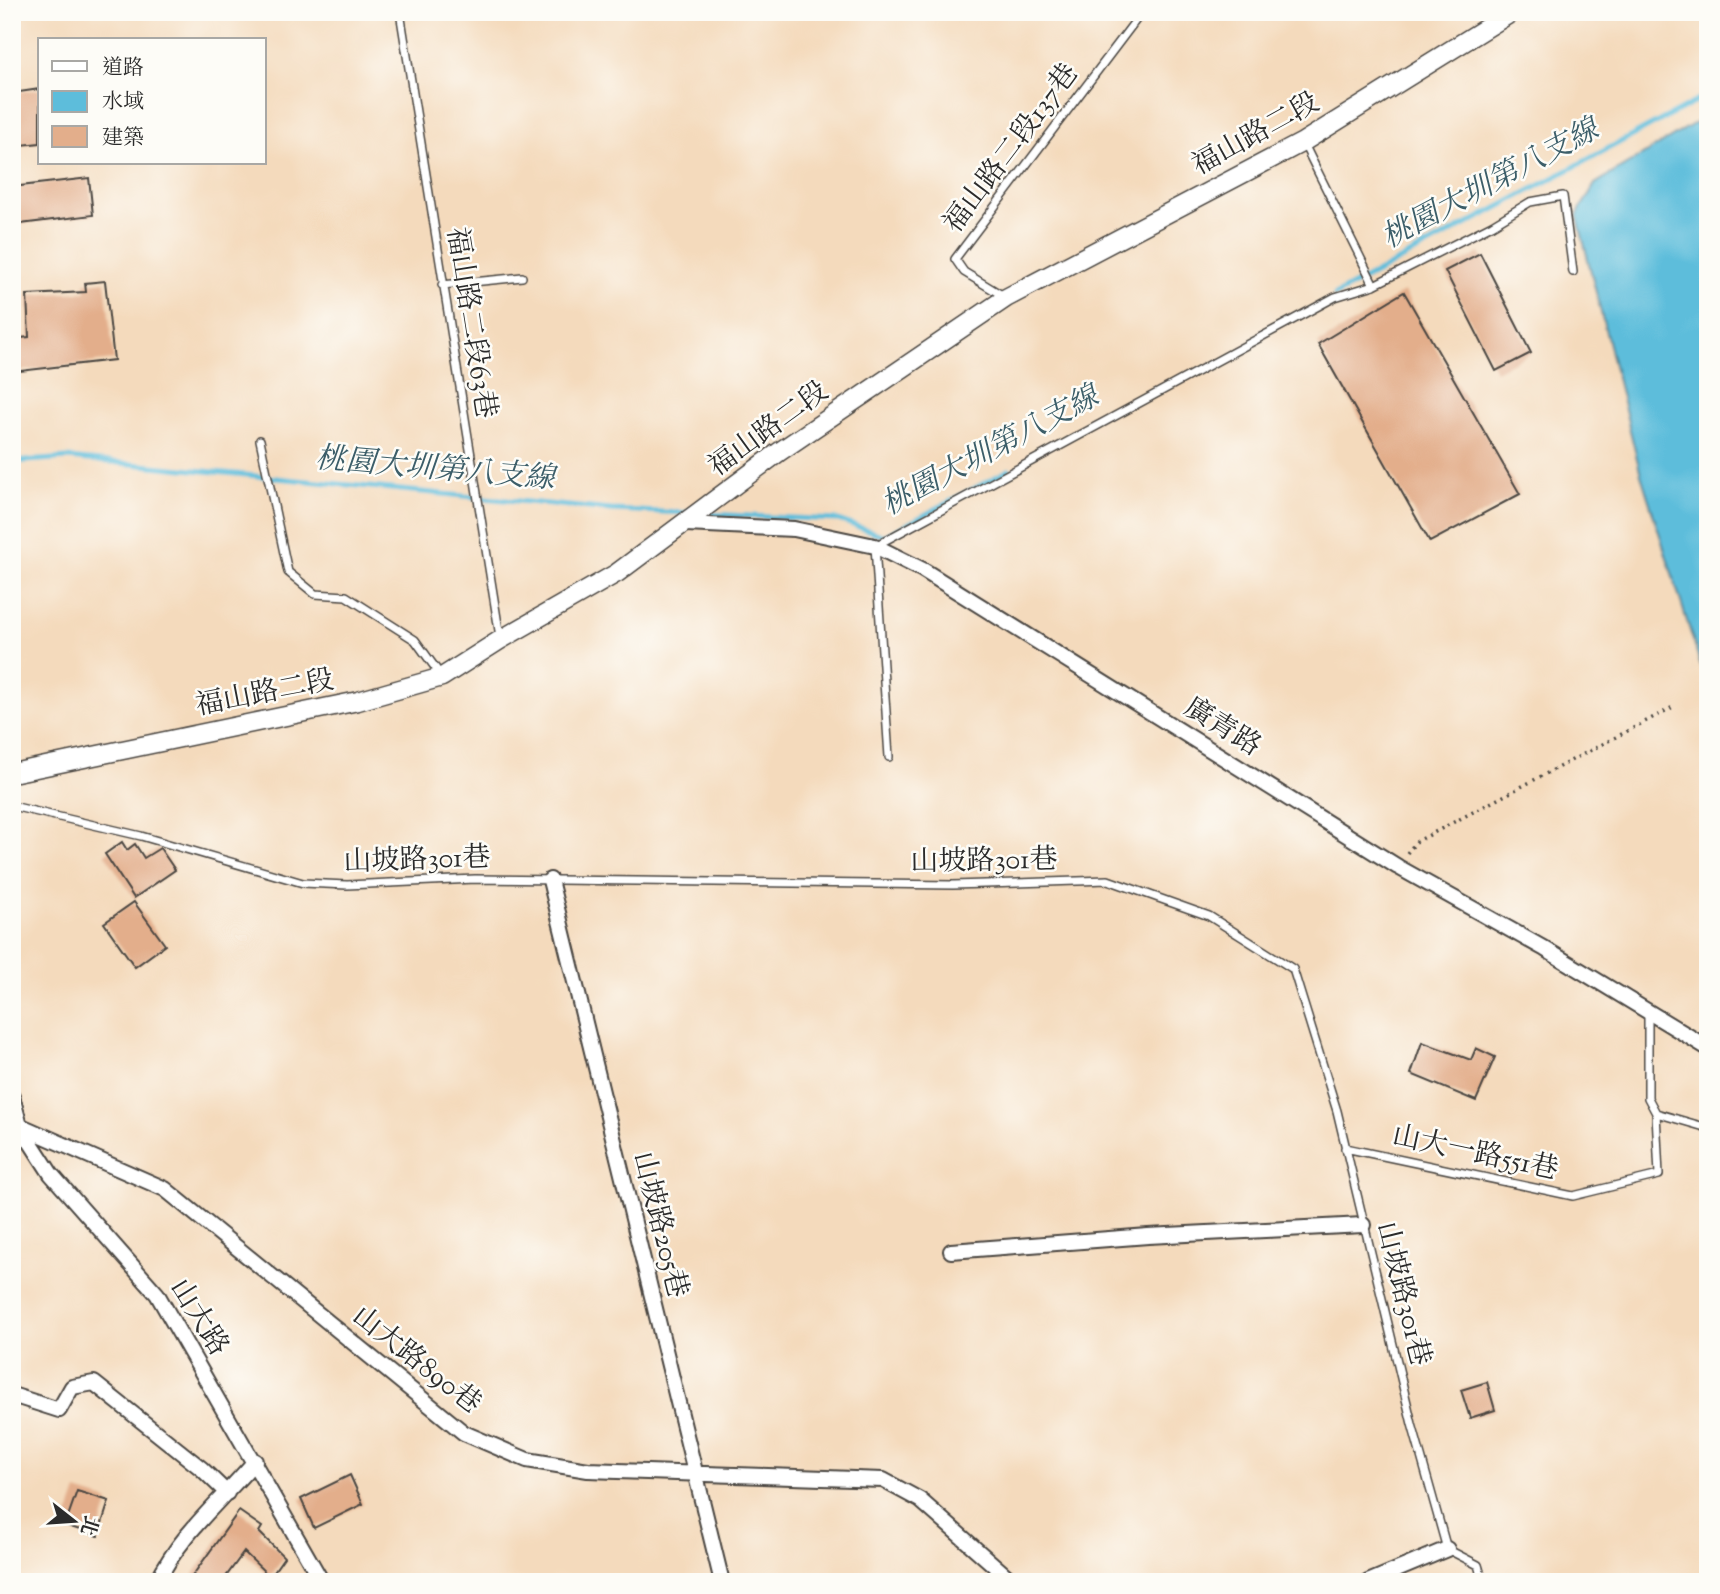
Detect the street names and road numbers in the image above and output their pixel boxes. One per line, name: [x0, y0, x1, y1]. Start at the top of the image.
street label: 福山路二段137巷: [935, 56, 1089, 242]
street label: 福山路二段: [1185, 84, 1327, 186]
street label: 福山路二段63巷: [435, 224, 505, 422]
street label: 福山路二段: [701, 373, 837, 487]
street label: 福山路二段: [192, 661, 338, 727]
street label: 廣青路: [1176, 689, 1268, 767]
street label: 山坡路301巷: [343, 838, 491, 884]
street label: 山坡路301巷: [910, 841, 1058, 883]
street label: 山大一路551巷: [1388, 1117, 1562, 1191]
street label: 山坡路205巷: [622, 1148, 696, 1302]
street label: 山坡路301巷: [1365, 1218, 1439, 1370]
street label: 山大路: [159, 1272, 237, 1364]
street label: 山大路890巷: [343, 1298, 489, 1424]

